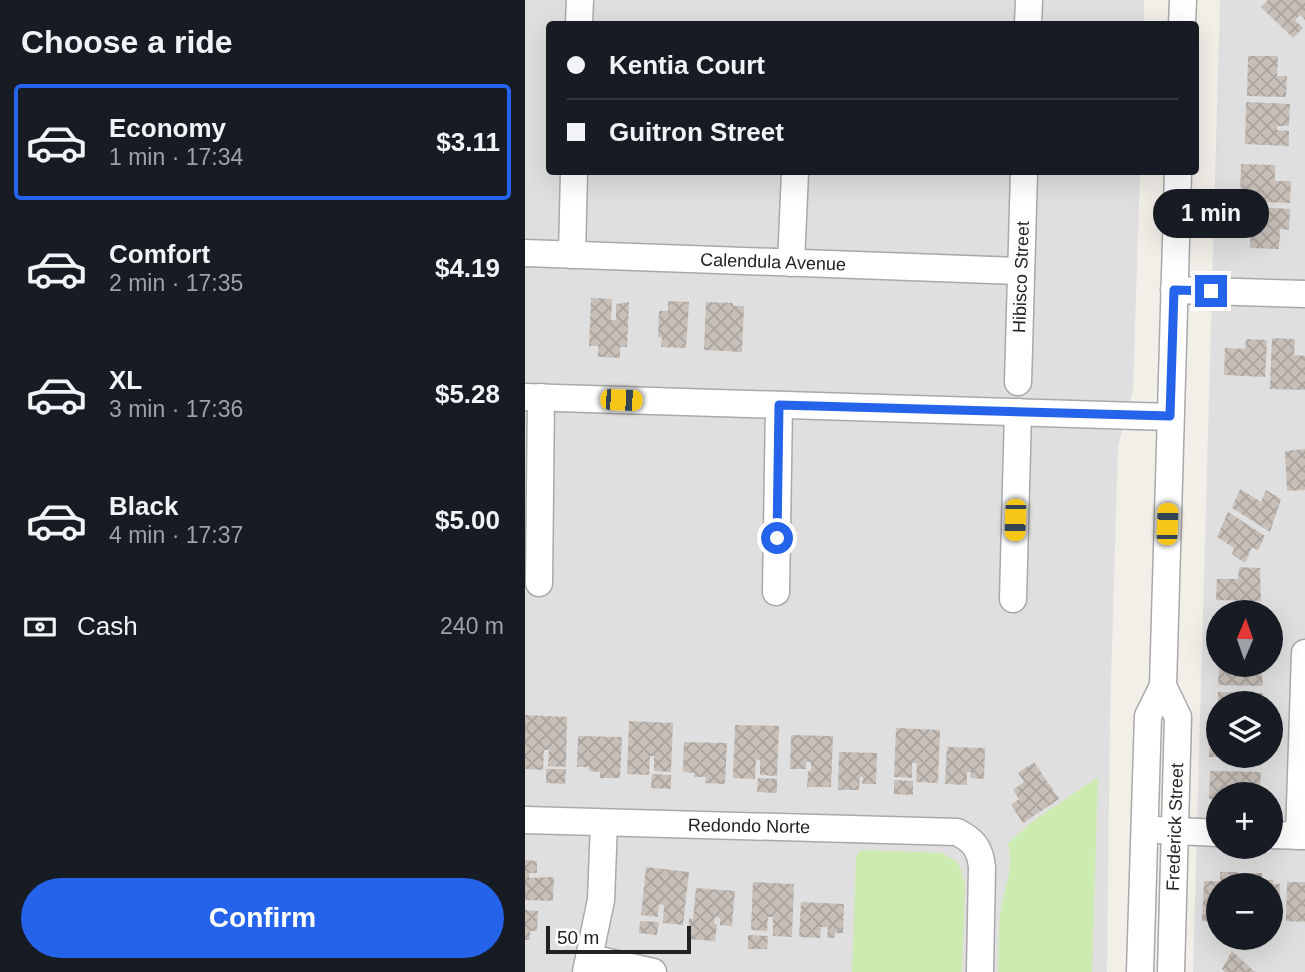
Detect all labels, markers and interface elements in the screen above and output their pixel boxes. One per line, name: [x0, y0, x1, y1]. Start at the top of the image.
text: Choose a ride: [21, 24, 233, 60]
text: Kentia Court: [609, 50, 765, 80]
icon: car: [25, 111, 88, 174]
text: Economy: [109, 113, 226, 143]
text: Guitron Street: [609, 117, 784, 147]
text: $3.11: [436, 127, 500, 157]
text: 1 min · 17:34: [109, 144, 243, 170]
callout: 1 min: [1153, 190, 1269, 238]
text: 1 min: [1181, 200, 1241, 226]
street label: Hibisco Street: [1009, 221, 1033, 333]
icon: car: [25, 237, 88, 300]
text: Comfort: [109, 239, 210, 269]
street label: Calendula Avenue: [700, 249, 846, 275]
text: $4.19: [435, 253, 500, 283]
text: 2 min · 17:35: [109, 270, 243, 296]
route end: [1195, 275, 1227, 307]
icon: car: [25, 363, 88, 426]
text: XL: [109, 365, 142, 395]
text: $5.28: [435, 379, 500, 409]
car: [600, 389, 643, 411]
text: 3 min · 17:36: [109, 396, 243, 422]
icon: car: [25, 489, 88, 552]
text: Black: [109, 491, 178, 521]
car: [1004, 499, 1027, 541]
car: [1156, 503, 1179, 545]
text: $5.00: [435, 505, 500, 535]
text: 4 min · 17:37: [109, 522, 243, 548]
route start: [761, 522, 793, 554]
north arrow: [1206, 600, 1283, 677]
map controls: [1206, 600, 1283, 950]
icon: cash: [21, 608, 59, 646]
text: Cash: [77, 611, 138, 641]
text: 240 m: [440, 613, 504, 639]
button: layers: [1206, 691, 1283, 768]
street label: Frederick Street: [1163, 763, 1187, 891]
button: +: [1206, 782, 1283, 859]
street label: Redondo Norte: [688, 815, 810, 837]
button: −: [1206, 873, 1283, 950]
button: Confirm: [21, 878, 504, 958]
scale bar: [546, 923, 691, 955]
text: 50 m: [557, 927, 599, 948]

